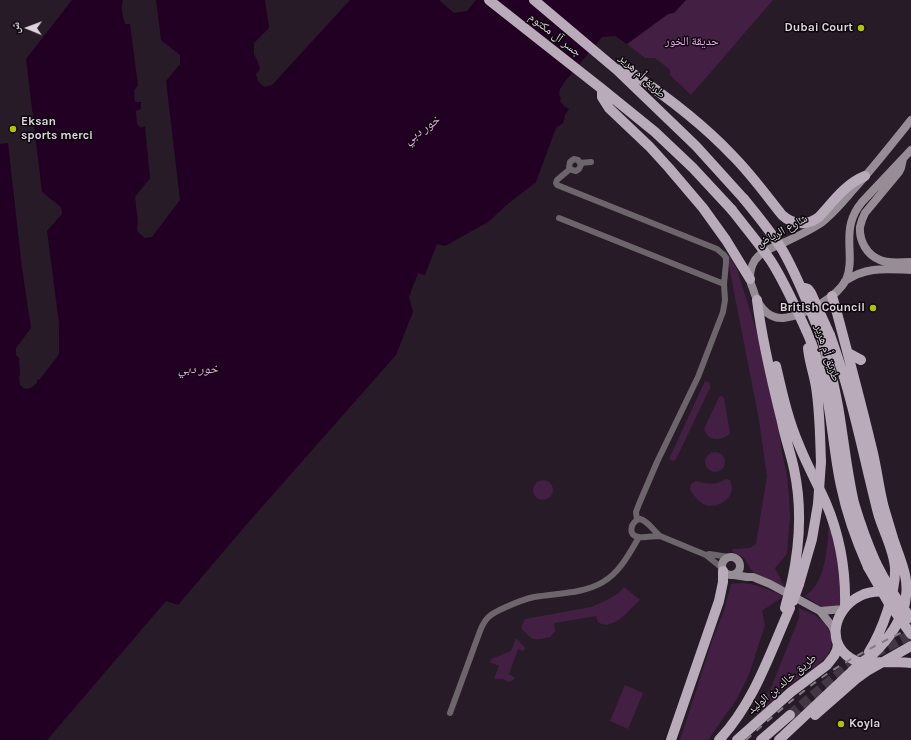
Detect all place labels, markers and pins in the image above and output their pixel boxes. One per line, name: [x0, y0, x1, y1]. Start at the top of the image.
place label: Dubai Court: [785, 21, 853, 35]
marker: Dubai Court: [856, 23, 866, 33]
place label: Eksan sports merci: [21, 115, 93, 143]
marker: Eksan sports merci: [8, 124, 18, 134]
place label: British Council: [780, 301, 865, 315]
marker: British Council: [868, 303, 878, 313]
place label: Koyla: [849, 717, 880, 731]
marker: Koyla: [836, 719, 846, 729]

